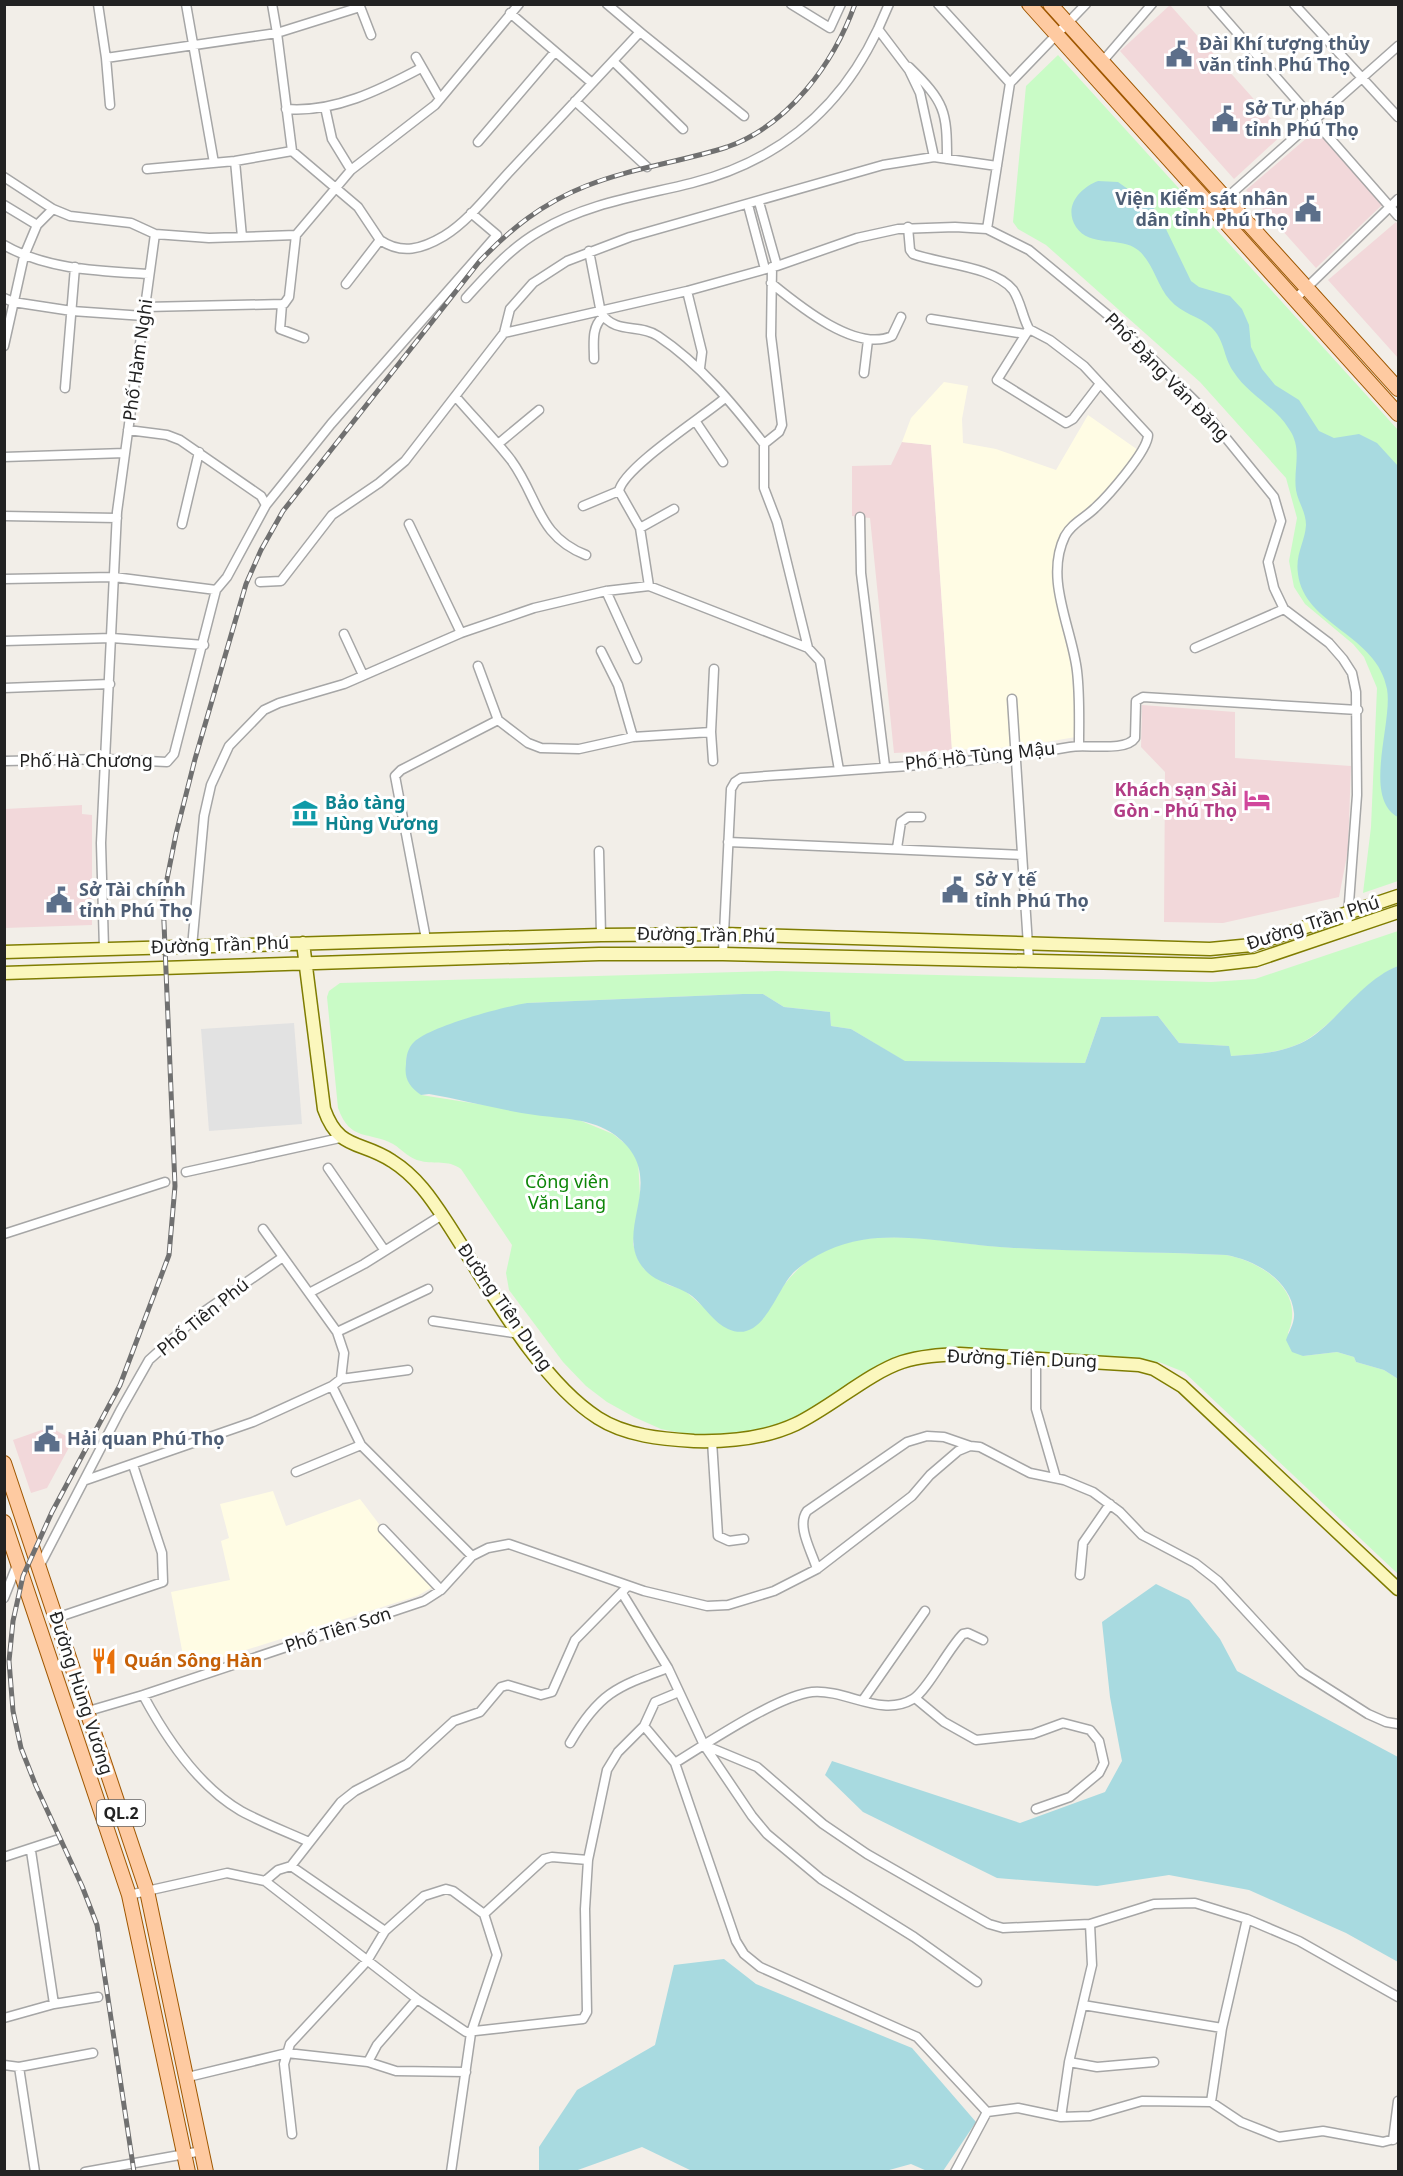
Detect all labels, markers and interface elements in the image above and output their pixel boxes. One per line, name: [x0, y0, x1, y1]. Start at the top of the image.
place label: Đài Khí tượng thủy văn tỉnh Phú Thọ: [1199, 31, 1370, 76]
public building icon: Đài Khí tượng thủy văn tỉnh Phú Thọ: [1164, 39, 1194, 69]
place label: Sở Tư pháp tỉnh Phú Thọ: [1245, 96, 1359, 141]
public building icon: Sở Tư pháp tỉnh Phú Thọ: [1210, 104, 1240, 134]
place label: Viện Kiểm sát nhân dân tỉnh Phú Thọ: [1115, 186, 1288, 231]
public building icon: Viện Kiểm sát nhân dân tỉnh Phú Thọ: [1293, 194, 1323, 224]
street label: Phố Hàm Nghi: [117, 297, 157, 422]
street label: Phố Đặng Văn Đăng: [1100, 307, 1235, 446]
street label: Phố Hồ Tùng Mậu: [903, 735, 1056, 775]
street label: Phố Hà Chương: [19, 748, 153, 772]
place label: Khách sạn Sài Gòn - Phú Thọ: [1113, 777, 1237, 822]
hotel icon: Khách sạn Sài Gòn - Phú Thọ: [1242, 785, 1272, 815]
place label: Bảo tàng Hùng Vương: [325, 790, 439, 835]
museum icon: Bảo tàng Hùng Vương: [290, 798, 320, 828]
place label: Sở Y tế tỉnh Phú Thọ: [975, 867, 1089, 912]
public building icon: Sở Y tế tỉnh Phú Thọ: [940, 875, 970, 905]
place label: Sở Tài chính tỉnh Phú Thọ: [79, 877, 193, 922]
public building icon: Sở Tài chính tỉnh Phú Thọ: [44, 885, 74, 915]
street label: Đường Trần Phú: [1243, 889, 1382, 955]
street label: Đường Trần Phú: [637, 921, 775, 947]
street label: Đường Trần Phú: [150, 930, 290, 958]
park label: Công viên Văn Lang: [525, 1169, 609, 1214]
street label: Đường Tiên Dung: [453, 1238, 559, 1375]
street label: Phố Tiên Phú: [152, 1272, 253, 1361]
street label: Đường Tiên Dung: [947, 1343, 1098, 1373]
public building icon: Hải quan Phú Thọ: [32, 1424, 62, 1454]
place label: Hải quan Phú Thọ: [67, 1426, 224, 1450]
street label: Phố Tiên Sơn: [282, 1601, 394, 1658]
street label: Đường Hùng Vương: [44, 1608, 120, 1778]
restaurant icon: Quán Sông Hàn: [89, 1646, 119, 1676]
place label: Quán Sông Hàn: [124, 1648, 262, 1672]
road number: QL.2: [97, 1800, 145, 1826]

